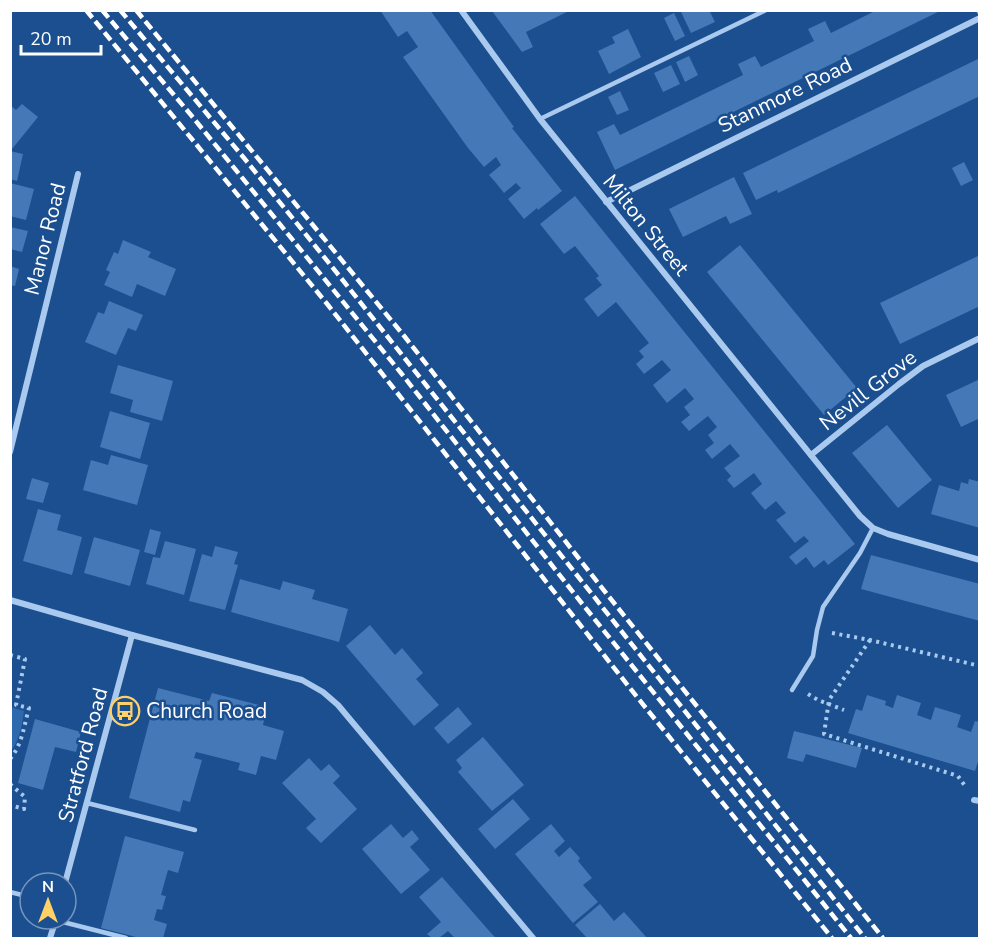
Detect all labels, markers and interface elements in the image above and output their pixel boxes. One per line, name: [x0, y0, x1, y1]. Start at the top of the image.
scale bar: [21, 18, 100, 56]
text: 20 m: [30, 27, 72, 51]
street label: Stanmore Road: [713, 50, 857, 140]
street label: Milton Street: [597, 169, 696, 282]
street label: Manor Road: [18, 180, 72, 298]
street label: Nevill Grove: [814, 343, 922, 437]
street label: Stratford Road: [52, 685, 114, 825]
bus stop icon: Church Road: [109, 695, 141, 727]
place label: Church Road: [146, 697, 267, 725]
north arrow: [18, 871, 78, 931]
text: N: [42, 876, 54, 898]

